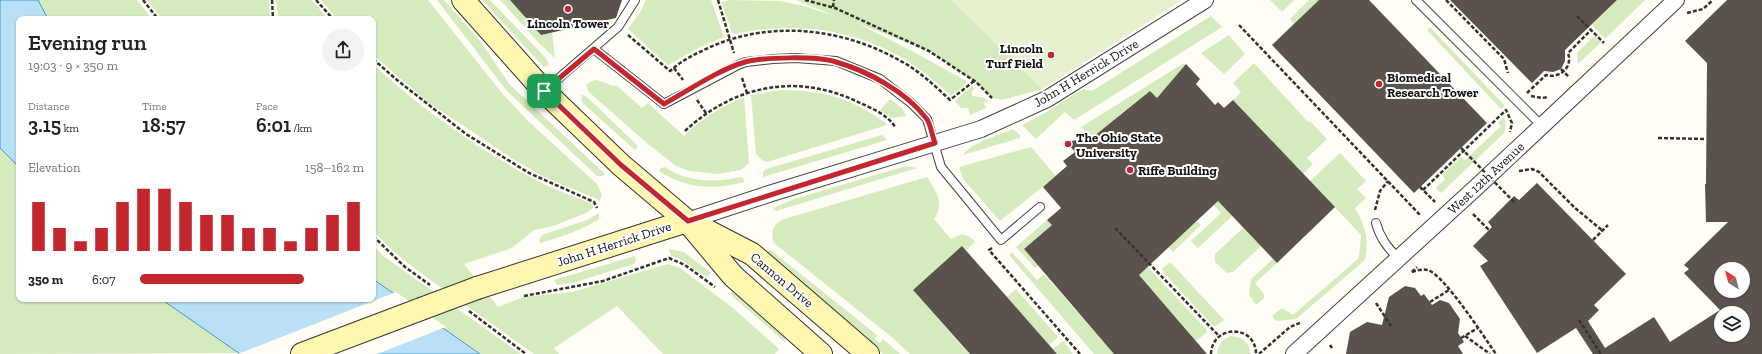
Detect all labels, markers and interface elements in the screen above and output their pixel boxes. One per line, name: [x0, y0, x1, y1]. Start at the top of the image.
marker: Lincoln Tower: [563, 4, 573, 14]
place label: Lincoln Tower: [527, 16, 609, 31]
text: Evening run: [28, 29, 147, 56]
button: share: [322, 29, 364, 71]
street label: John H Herrick Drive: [1031, 36, 1141, 110]
place label: Lincoln Turf Field: [985, 41, 1044, 71]
marker: Lincoln Turf Field: [1046, 50, 1056, 60]
text: 19:03 · 9 × 350 m: [28, 58, 118, 73]
place label: Biomedical Research Tower: [1387, 70, 1479, 100]
pin: [527, 74, 561, 108]
marker: Biomedical Research Tower: [1374, 79, 1384, 89]
icon: arrive: [533, 80, 555, 102]
text: Distance: [28, 100, 70, 113]
text: Time: [142, 100, 167, 113]
text: Pace: [256, 100, 278, 113]
text: 3.15: [28, 113, 61, 137]
text: 18:57: [142, 113, 186, 137]
text: 6:01: [256, 113, 291, 137]
text: km: [61, 122, 79, 135]
text: /km: [291, 122, 312, 135]
place label: The Ohio State University: [1076, 130, 1162, 160]
marker: The Ohio State University: [1063, 139, 1073, 149]
street label: West 12th Avenue: [1445, 139, 1527, 217]
text: Elevation: [28, 160, 80, 175]
text: 158–162 m: [305, 160, 364, 175]
place label: Riffe Building: [1138, 163, 1217, 178]
marker: Riffe Building: [1125, 165, 1135, 175]
street label: John H Herrick Drive: [555, 218, 673, 270]
street label: Cannon Drive: [748, 249, 816, 311]
north arrow: [1714, 262, 1750, 298]
map controls: [1714, 262, 1750, 342]
text: 350 m: [28, 272, 63, 287]
text: 6:07: [92, 272, 115, 287]
button: layers: [1714, 306, 1750, 342]

